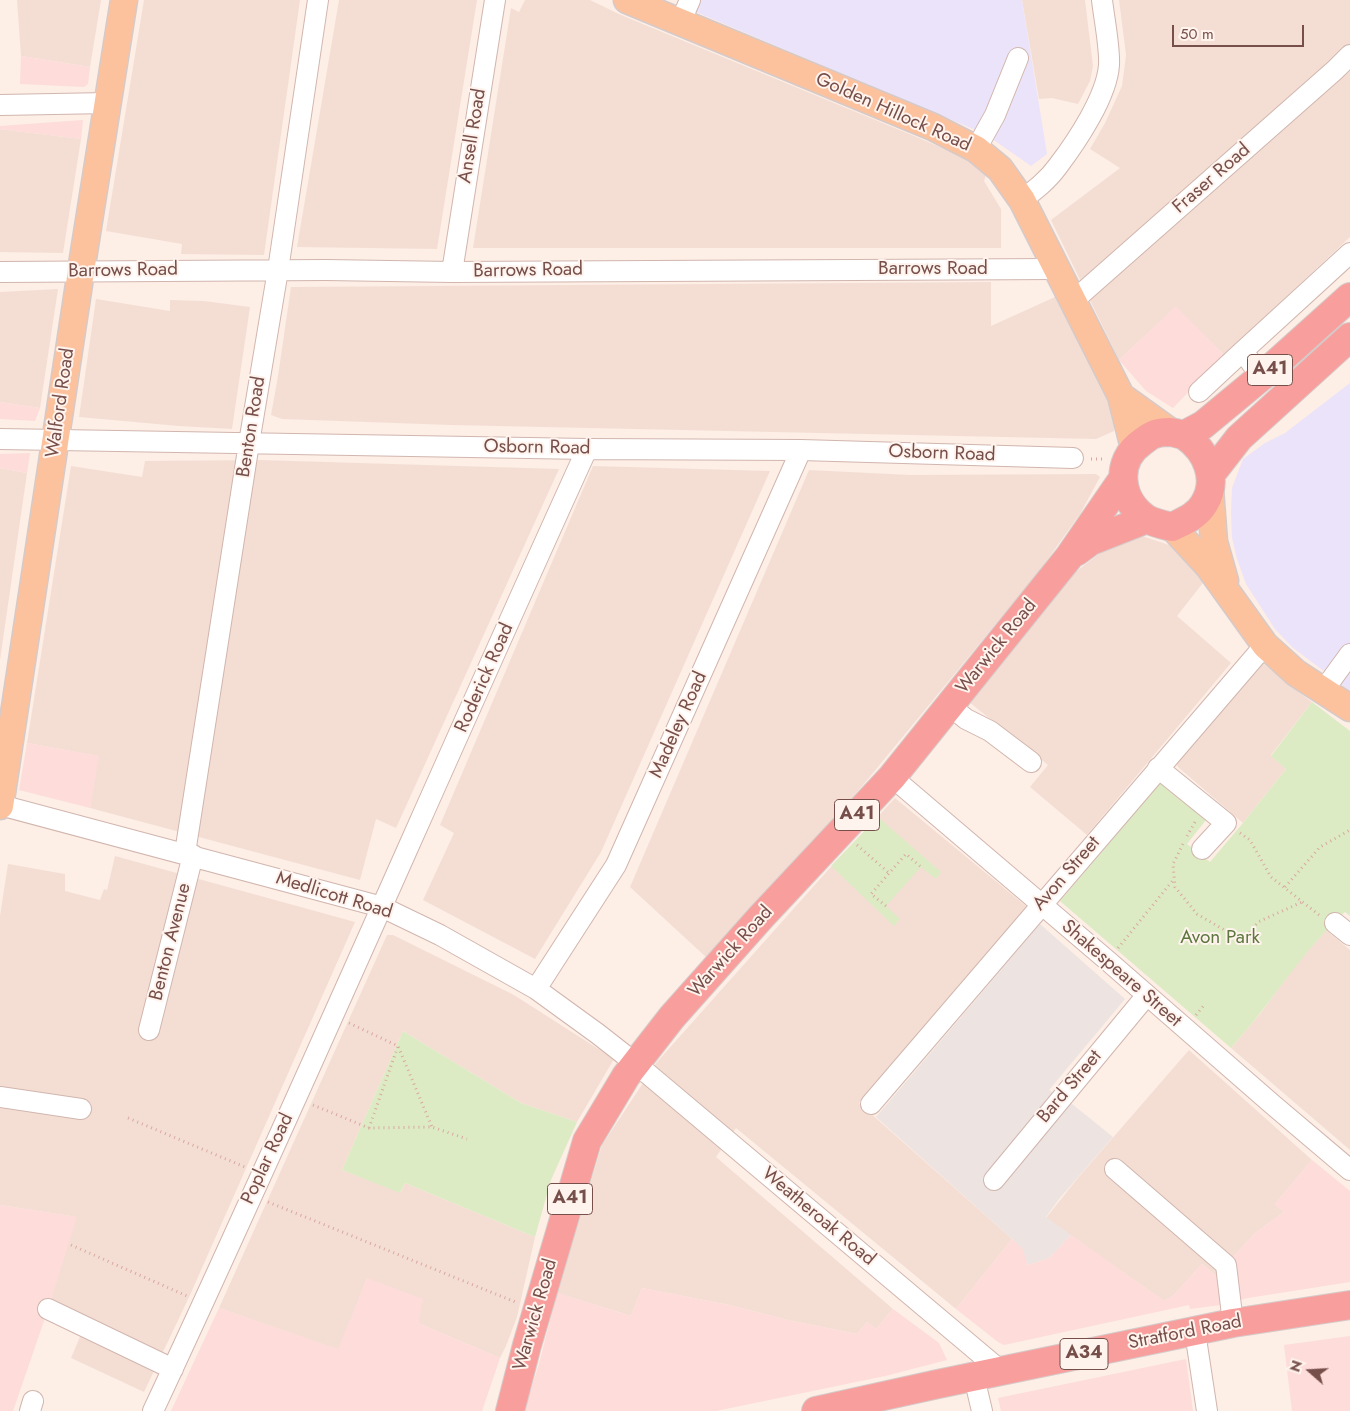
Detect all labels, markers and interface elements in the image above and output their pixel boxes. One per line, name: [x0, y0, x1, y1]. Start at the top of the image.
scale bar: [1175, 15, 1308, 47]
text: 50 m: [1180, 23, 1214, 45]
street label: Golden Hillock Road: [812, 69, 974, 157]
street label: Ansell Road: [454, 87, 492, 185]
street label: Fraser Road: [1169, 139, 1255, 219]
street label: Barrows Road: [878, 258, 988, 280]
street label: Barrows Road: [68, 259, 178, 283]
street label: Barrows Road: [473, 259, 583, 283]
street label: Walford Road: [42, 347, 80, 459]
road number: A41: [1248, 354, 1292, 386]
street label: Benton Road: [233, 375, 271, 479]
street label: Osborn Road: [483, 436, 591, 460]
street label: Osborn Road: [888, 441, 996, 467]
street label: Warwick Road: [952, 595, 1042, 699]
street label: Roderick Road: [451, 620, 519, 736]
street label: Madeley Road: [645, 668, 713, 782]
road number: A41: [834, 800, 880, 830]
street label: Avon Street: [1029, 832, 1105, 916]
street label: Medlicott Road: [273, 867, 395, 925]
street label: Benton Avenue: [145, 881, 197, 1003]
street label: Warwick Road: [684, 902, 778, 1002]
street label: Shakespeare Street: [1056, 916, 1186, 1032]
park label: Avon Park: [1180, 927, 1260, 949]
street label: Bard Street: [1033, 1046, 1107, 1128]
street label: Poplar Road: [237, 1110, 299, 1208]
street label: Weatheroak Road: [757, 1163, 879, 1271]
road number: A41: [548, 1184, 592, 1214]
street label: Warwick Road: [509, 1257, 563, 1373]
street label: Stratford Road: [1126, 1311, 1244, 1355]
road number: A34: [1060, 1338, 1108, 1370]
north arrow: [1285, 1346, 1335, 1396]
text: N: [1285, 1358, 1307, 1375]

